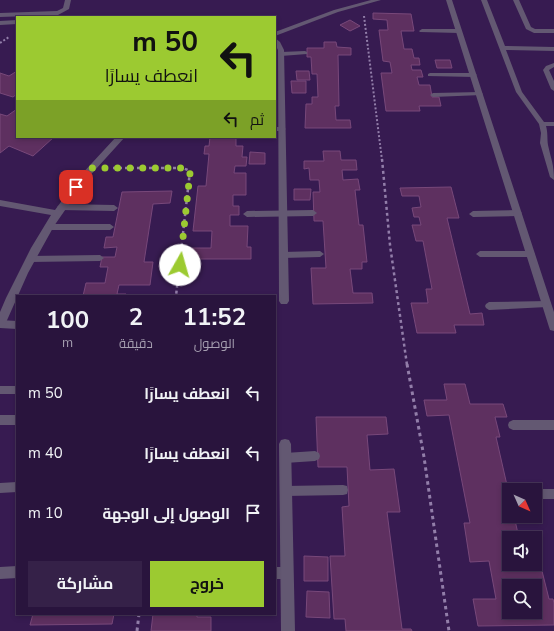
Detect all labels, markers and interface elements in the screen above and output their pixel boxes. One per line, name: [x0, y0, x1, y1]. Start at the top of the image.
text: 50 m: [132, 23, 198, 61]
icon: left: [212, 32, 264, 84]
text: انعطف يسارًا: [105, 64, 198, 88]
icon: left: [220, 108, 242, 130]
text: ثم: [250, 110, 264, 130]
pin: [59, 170, 93, 204]
icon: arrive: [65, 176, 87, 198]
position arrow: [159, 244, 201, 286]
text: 2: [129, 301, 143, 333]
text: 11:52: [183, 301, 246, 333]
text: 100: [46, 304, 89, 336]
text: m: [62, 334, 73, 352]
text: دقيقة: [119, 335, 153, 353]
text: الوصول: [194, 335, 235, 353]
icon: left: [242, 382, 264, 404]
text: 50 m: [28, 383, 63, 403]
text: انعطف يسارًا: [144, 384, 230, 404]
icon: left: [242, 442, 264, 464]
text: 40 m: [28, 443, 63, 463]
text: انعطف يسارًا: [144, 444, 230, 464]
north arrow: [502, 483, 542, 523]
map controls: [502, 483, 542, 619]
icon: arrive: [242, 502, 264, 524]
text: 10 m: [28, 503, 63, 523]
text: الوصول إلى الوجهة: [102, 504, 230, 524]
button: sound: [502, 531, 542, 571]
button: مشاركة: [28, 561, 142, 607]
button: خروج: [150, 561, 264, 607]
button: search: [502, 579, 542, 619]

